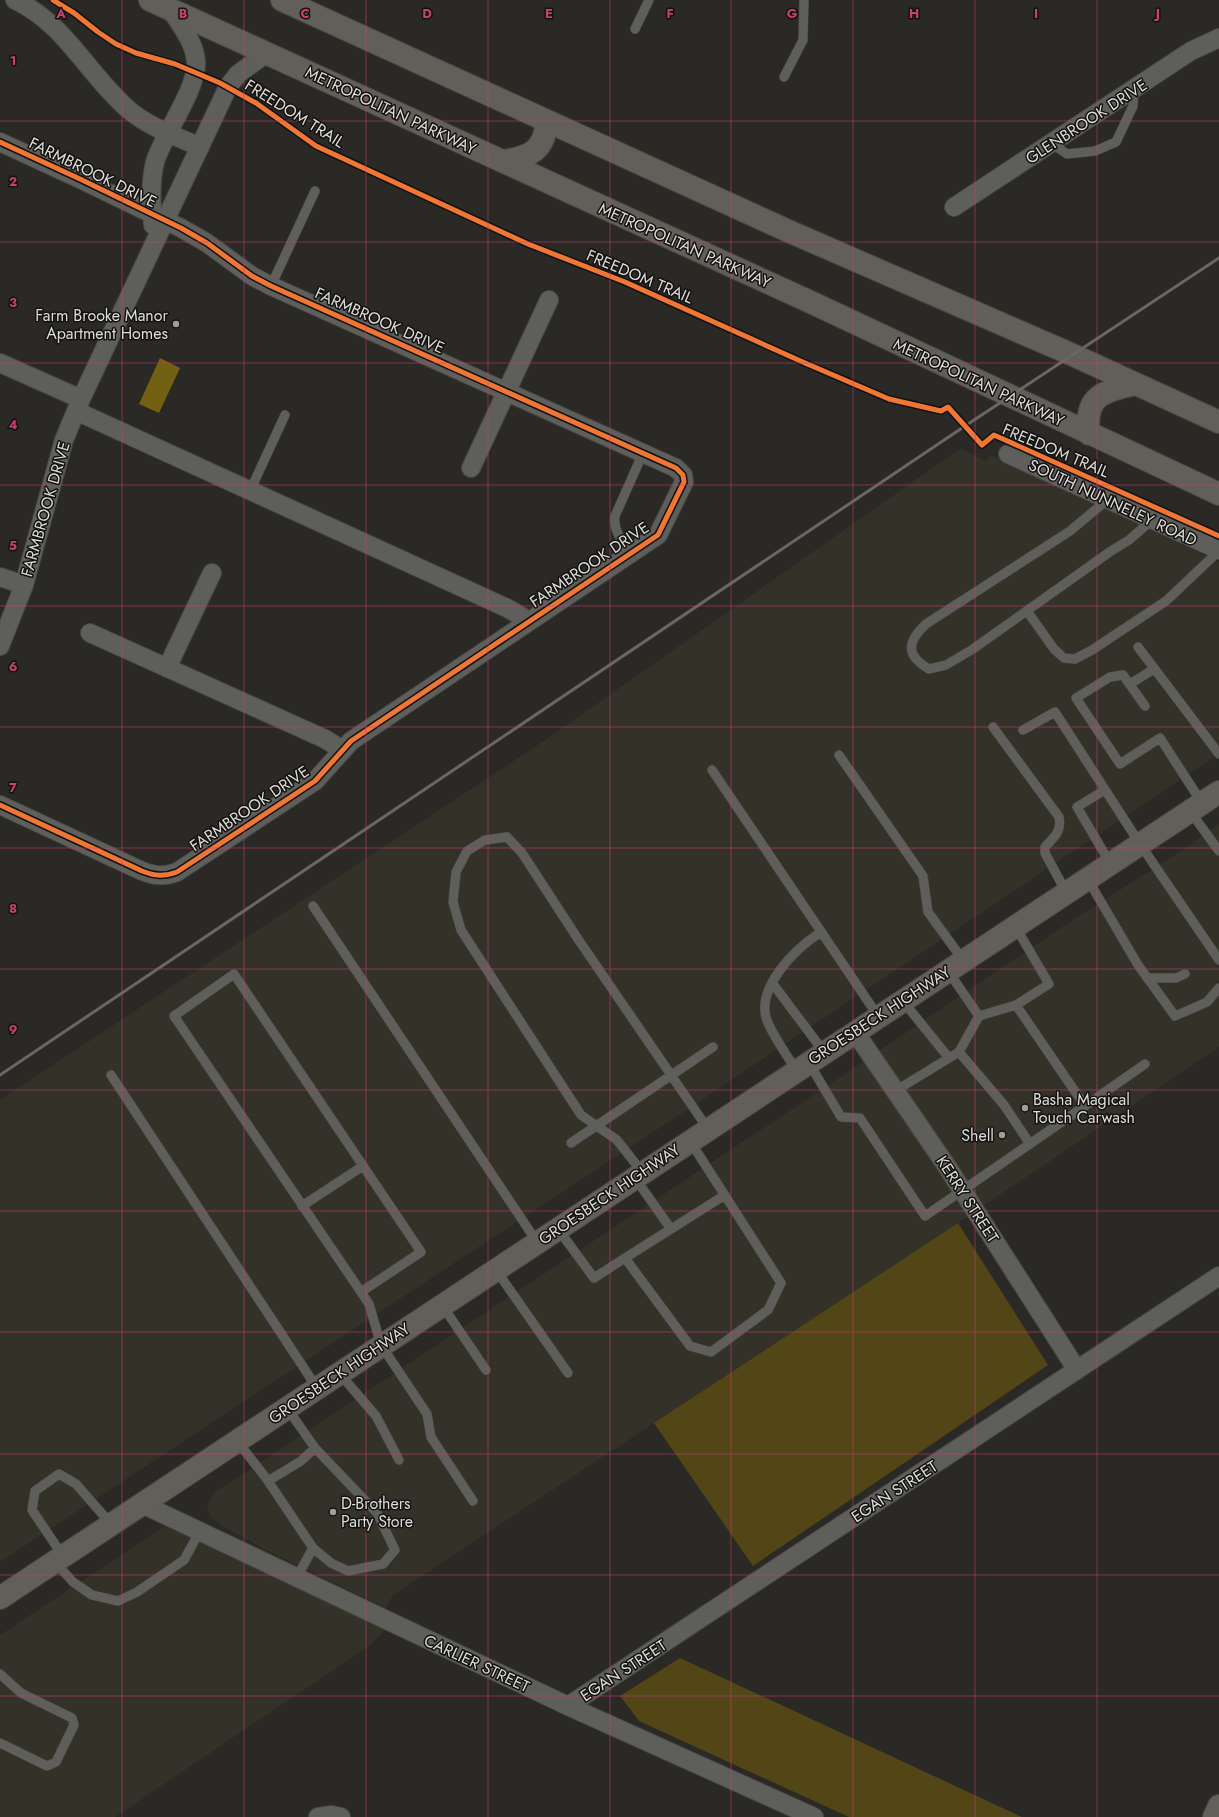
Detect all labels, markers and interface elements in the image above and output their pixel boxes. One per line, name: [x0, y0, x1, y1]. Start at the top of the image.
text: A: [55, 4, 66, 23]
text: B: [179, 4, 188, 23]
text: C: [300, 4, 310, 23]
text: D: [422, 4, 432, 23]
text: E: [545, 4, 553, 23]
text: F: [666, 4, 674, 23]
text: G: [787, 4, 798, 23]
text: H: [909, 4, 919, 23]
text: I: [1034, 4, 1038, 23]
text: J: [1153, 4, 1160, 23]
text: 1: [10, 51, 16, 70]
street label: METROPOLITAN PARKWAY: [302, 61, 480, 160]
street label: FREEDOM TRAIL: [240, 73, 350, 154]
street label: GLENBROOK DRIVE: [1021, 73, 1152, 169]
street label: FARMBROOK DRIVE: [25, 132, 161, 213]
text: 2: [9, 172, 17, 191]
street label: METROPOLITAN PARKWAY: [595, 197, 775, 294]
street label: FREEDOM TRAIL: [583, 244, 697, 310]
street label: FARMBROOK DRIVE: [311, 282, 448, 359]
text: 3: [9, 293, 17, 312]
place label: Farm Brooke Manor Apartment Homes: [35, 304, 168, 345]
marker: Farm Brooke Manor Apartment Homes: [171, 319, 181, 329]
street label: METROPOLITAN PARKWAY: [890, 333, 1068, 432]
text: 4: [8, 415, 18, 434]
street label: FREEDOM TRAIL: [999, 418, 1113, 484]
street label: FARMBROOK DRIVE: [15, 439, 76, 579]
street label: SOUTH NUNNELEY ROAD: [1025, 453, 1201, 552]
street label: FARMBROOK DRIVE: [525, 516, 654, 613]
text: 5: [9, 536, 17, 555]
text: 6: [9, 657, 18, 676]
street label: FARMBROOK DRIVE: [185, 760, 314, 857]
text: 7: [9, 778, 17, 797]
text: 8: [9, 899, 17, 918]
street label: GROESBECK HIGHWAY: [803, 961, 955, 1070]
text: 9: [9, 1020, 18, 1039]
place label: Basha Magical Touch Carwash: [1033, 1088, 1135, 1129]
marker: Basha Magical Touch Carwash: [1020, 1103, 1030, 1113]
place label: Shell: [961, 1124, 994, 1147]
marker: Shell: [997, 1130, 1007, 1140]
street label: GROESBECK HIGHWAY: [534, 1138, 685, 1250]
street label: KERRY STREET: [931, 1151, 1005, 1248]
street label: GROESBECK HIGHWAY: [264, 1317, 415, 1429]
street label: EGAN STREET: [847, 1455, 942, 1528]
place label: D-Brothers Party Store: [341, 1492, 413, 1533]
marker: D-Brothers Party Store: [328, 1507, 338, 1517]
street label: CARLIER STREET: [420, 1629, 534, 1698]
street label: EGAN STREET: [576, 1634, 671, 1707]

